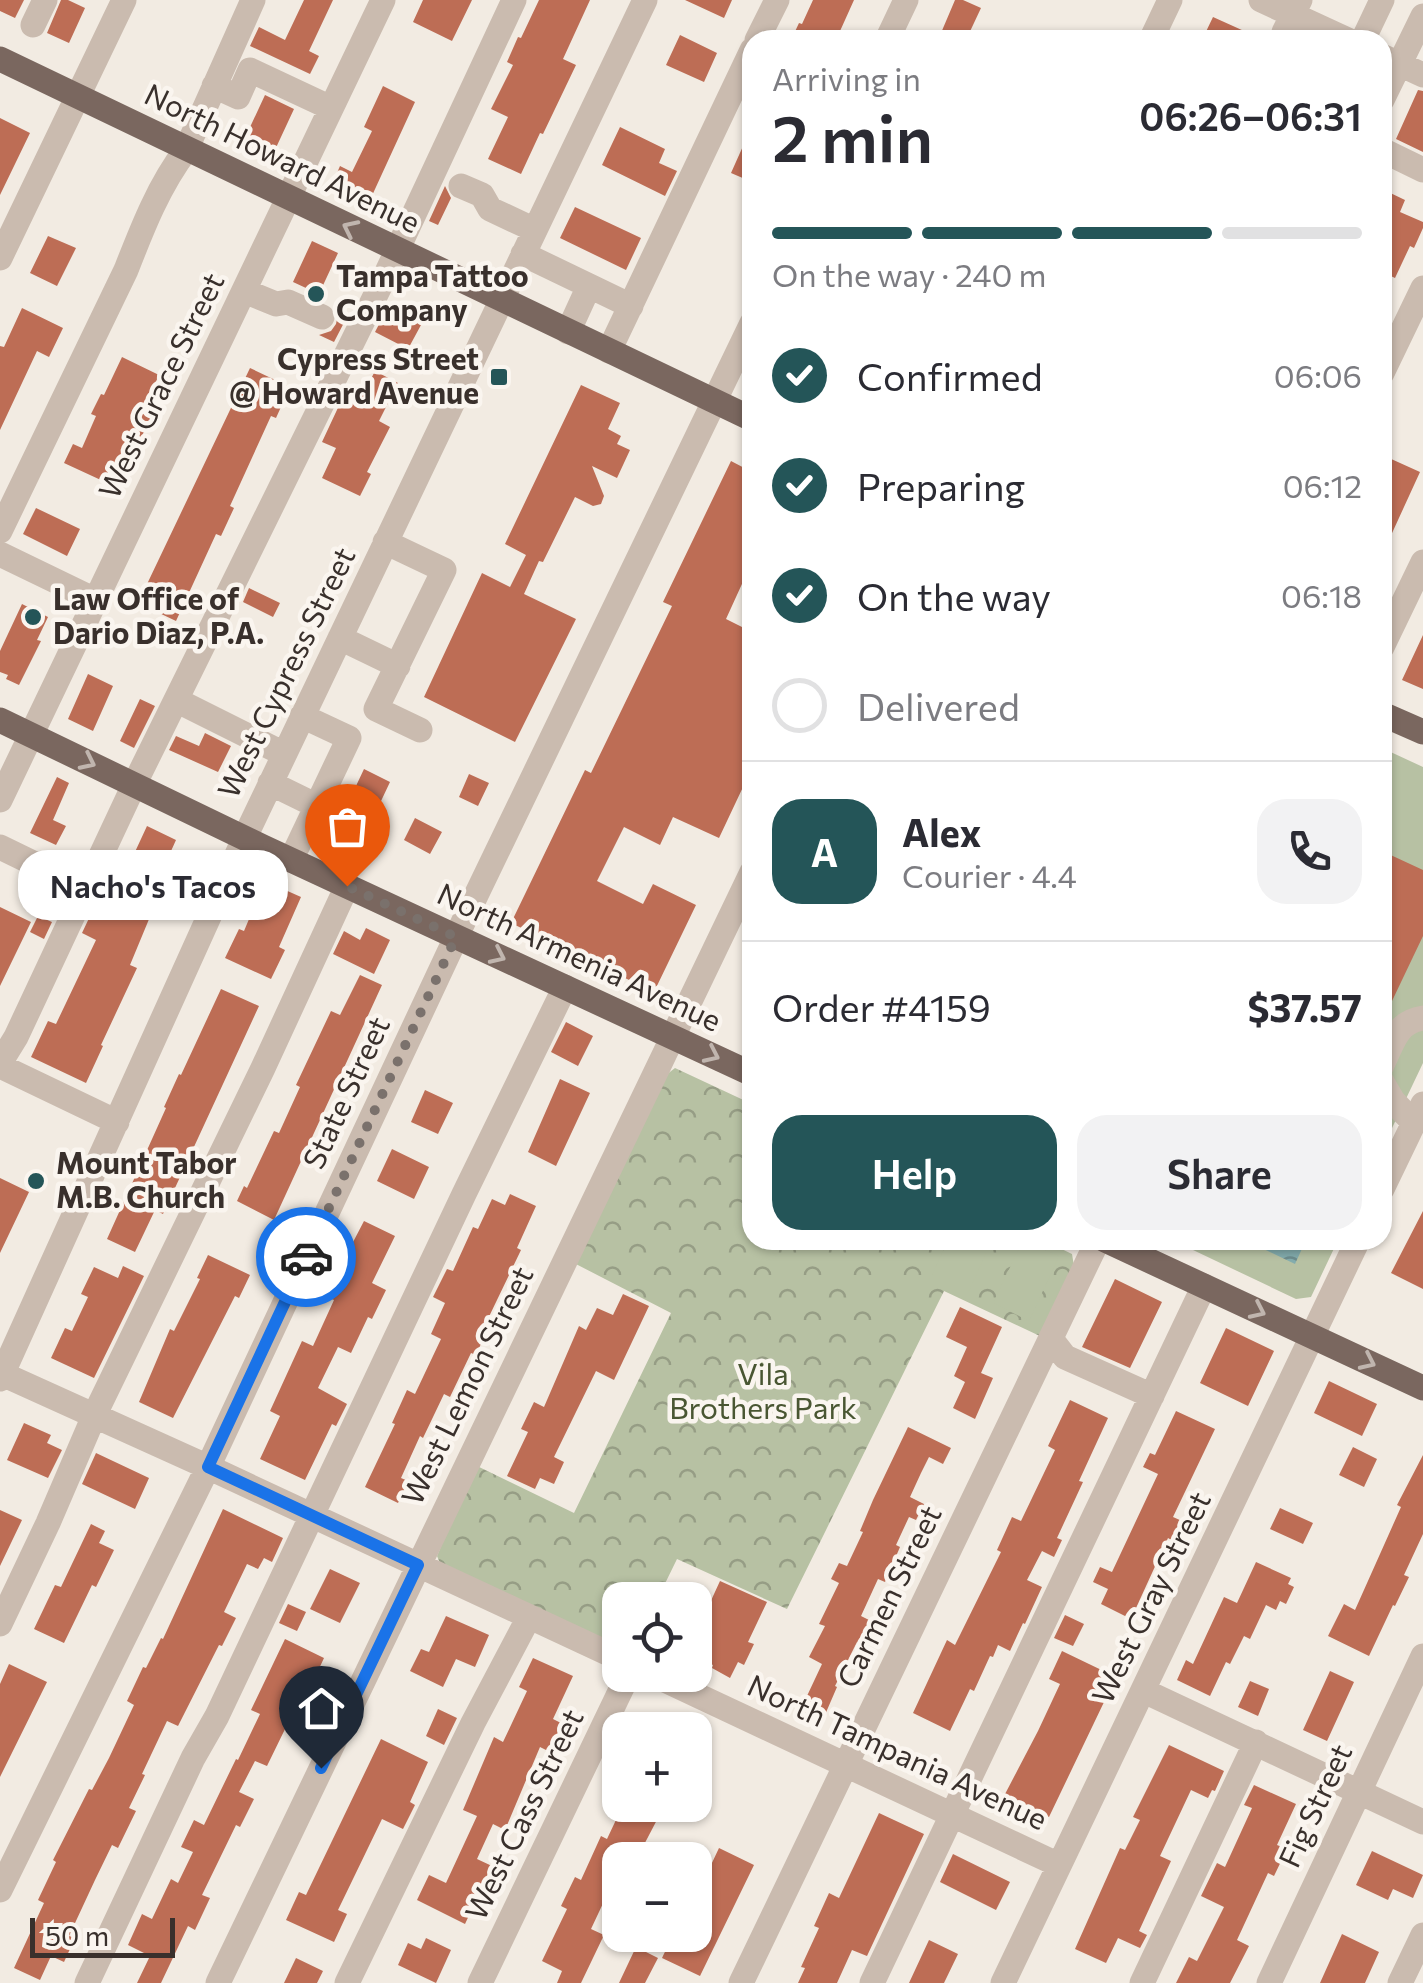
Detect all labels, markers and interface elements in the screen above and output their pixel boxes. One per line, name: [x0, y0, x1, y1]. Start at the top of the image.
text: Arriving in: [772, 58, 921, 98]
street label: North Howard Avenue: [139, 74, 427, 239]
text: 06:26–06:31: [1139, 92, 1362, 139]
text: 2 min: [772, 96, 933, 175]
one-way arrow: [342, 221, 360, 241]
text: On the way · 240 m: [772, 254, 1046, 294]
place label: Tampa Tattoo Company: [336, 256, 529, 327]
street label: West Grace Street: [89, 266, 230, 504]
marker: Tampa Tattoo Company: [305, 283, 327, 305]
place label: Cypress Street @ Howard Avenue: [229, 339, 479, 410]
icon: check: [772, 348, 827, 403]
text: Confirmed: [857, 352, 1043, 399]
text: 06:06: [1274, 355, 1362, 395]
marker: Cypress Street @ Howard Avenue: [488, 366, 510, 388]
icon: check: [772, 458, 827, 513]
text: Preparing: [857, 462, 1025, 509]
text: 06:12: [1283, 465, 1362, 505]
street label: West Cypress Street: [208, 541, 361, 803]
icon: check: [772, 568, 827, 623]
text: On the way: [857, 572, 1051, 619]
text: 06:18: [1281, 575, 1362, 615]
place label: Law Office of Dario Diaz, P.A.: [53, 579, 264, 650]
marker: Law Office of Dario Diaz, P.A.: [22, 606, 44, 628]
text: Delivered: [857, 682, 1020, 729]
one-way arrow: [77, 750, 95, 769]
pin: [305, 784, 390, 887]
icon: bag: [320, 799, 375, 854]
button: phone: [1257, 799, 1362, 904]
text: Alex: [902, 808, 981, 855]
text: A: [811, 828, 838, 875]
callout: Nacho's Tacos: [17, 851, 287, 921]
text: Courier · 4.4: [902, 855, 1077, 895]
text: Nacho's Tacos: [50, 865, 256, 905]
street label: North Armenia Avenue: [432, 874, 728, 1038]
one-way arrow: [488, 944, 506, 964]
text: Order #4159: [772, 983, 991, 1030]
text: $37.57: [1247, 983, 1362, 1030]
street label: State Street: [293, 1010, 396, 1174]
one-way arrow: [702, 1043, 720, 1063]
button: Help: [772, 1115, 1057, 1230]
button: Share: [1077, 1115, 1362, 1230]
place label: Mount Tabor M.B. Church: [56, 1143, 237, 1214]
marker: Mount Tabor M.B. Church: [25, 1170, 47, 1192]
courier: [256, 1207, 356, 1307]
icon: car: [279, 1230, 334, 1285]
street label: West Lemon Street: [392, 1260, 540, 1510]
one-way arrow: [1248, 1299, 1266, 1319]
one-way arrow: [1358, 1350, 1376, 1370]
park label: Vila Brothers Park: [669, 1354, 857, 1425]
street label: West Gray Street: [1082, 1485, 1217, 1709]
street label: Carmen Street: [828, 1499, 948, 1693]
map controls: [602, 1582, 712, 1952]
button: locate: [602, 1582, 712, 1692]
street label: North Tampania Avenue: [742, 1665, 1054, 1836]
pin: [279, 1666, 364, 1769]
icon: home: [294, 1681, 349, 1736]
street label: West Cass Street: [456, 1702, 590, 1925]
button: +: [602, 1712, 712, 1822]
street label: Fig Street: [1269, 1737, 1358, 1872]
button: −: [602, 1842, 712, 1952]
scale bar: [30, 1913, 175, 1958]
text: 50 m: [45, 1918, 109, 1952]

